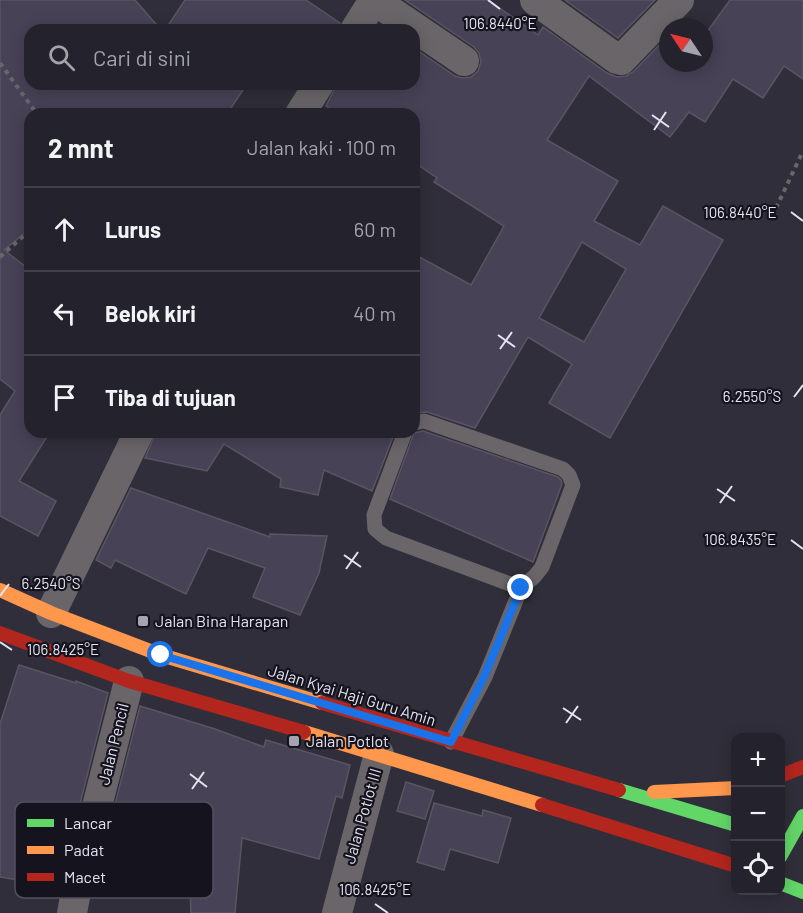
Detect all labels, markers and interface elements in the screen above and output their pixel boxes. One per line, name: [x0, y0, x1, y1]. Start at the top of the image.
text: 106.8440°E: [463, 14, 537, 32]
north arrow: [659, 18, 713, 72]
search box: [24, 24, 420, 90]
icon: search: [45, 41, 78, 74]
text: Cari di sini: [93, 44, 191, 70]
text: 2 mnt: [48, 132, 114, 163]
text: Jalan kaki · 100 m: [247, 135, 396, 159]
text: 106.8440°E: [703, 203, 777, 221]
icon: ahead: [48, 213, 81, 246]
text: Lurus: [105, 216, 161, 242]
text: 60 m: [354, 217, 396, 241]
icon: left: [48, 297, 81, 330]
text: Belok kiri: [105, 300, 196, 326]
text: 40 m: [353, 301, 396, 325]
icon: arrive: [48, 381, 81, 414]
text: Tiba di tujuan: [105, 384, 236, 410]
text: 6.2550°S: [723, 387, 781, 405]
text: 106.8435°E: [704, 530, 776, 548]
text: 6.2540°S: [22, 574, 80, 592]
route end: [507, 574, 533, 600]
place label: Jalan Bina Harapan: [155, 611, 288, 630]
marker: Jalan Bina Harapan: [136, 614, 150, 628]
text: 106.8425°E: [27, 640, 99, 658]
route start: [147, 641, 173, 667]
street label: Jalan Kyai Haji Guru Amin: [266, 660, 438, 729]
street label: Jalan Pencil: [93, 701, 132, 787]
place label: Jalan Potlot: [306, 731, 389, 750]
map controls: [731, 733, 785, 895]
button: +: [731, 733, 785, 787]
marker: Jalan Potlot: [287, 734, 301, 748]
street label: Jalan Potlot III: [339, 766, 384, 866]
button: −: [731, 787, 785, 841]
legend: [15, 802, 213, 898]
text: Lancar: [64, 813, 112, 832]
text: Padat: [64, 840, 104, 859]
button: locate: [731, 841, 785, 895]
text: Macet: [64, 867, 106, 886]
text: 106.8425°E: [339, 880, 411, 898]

